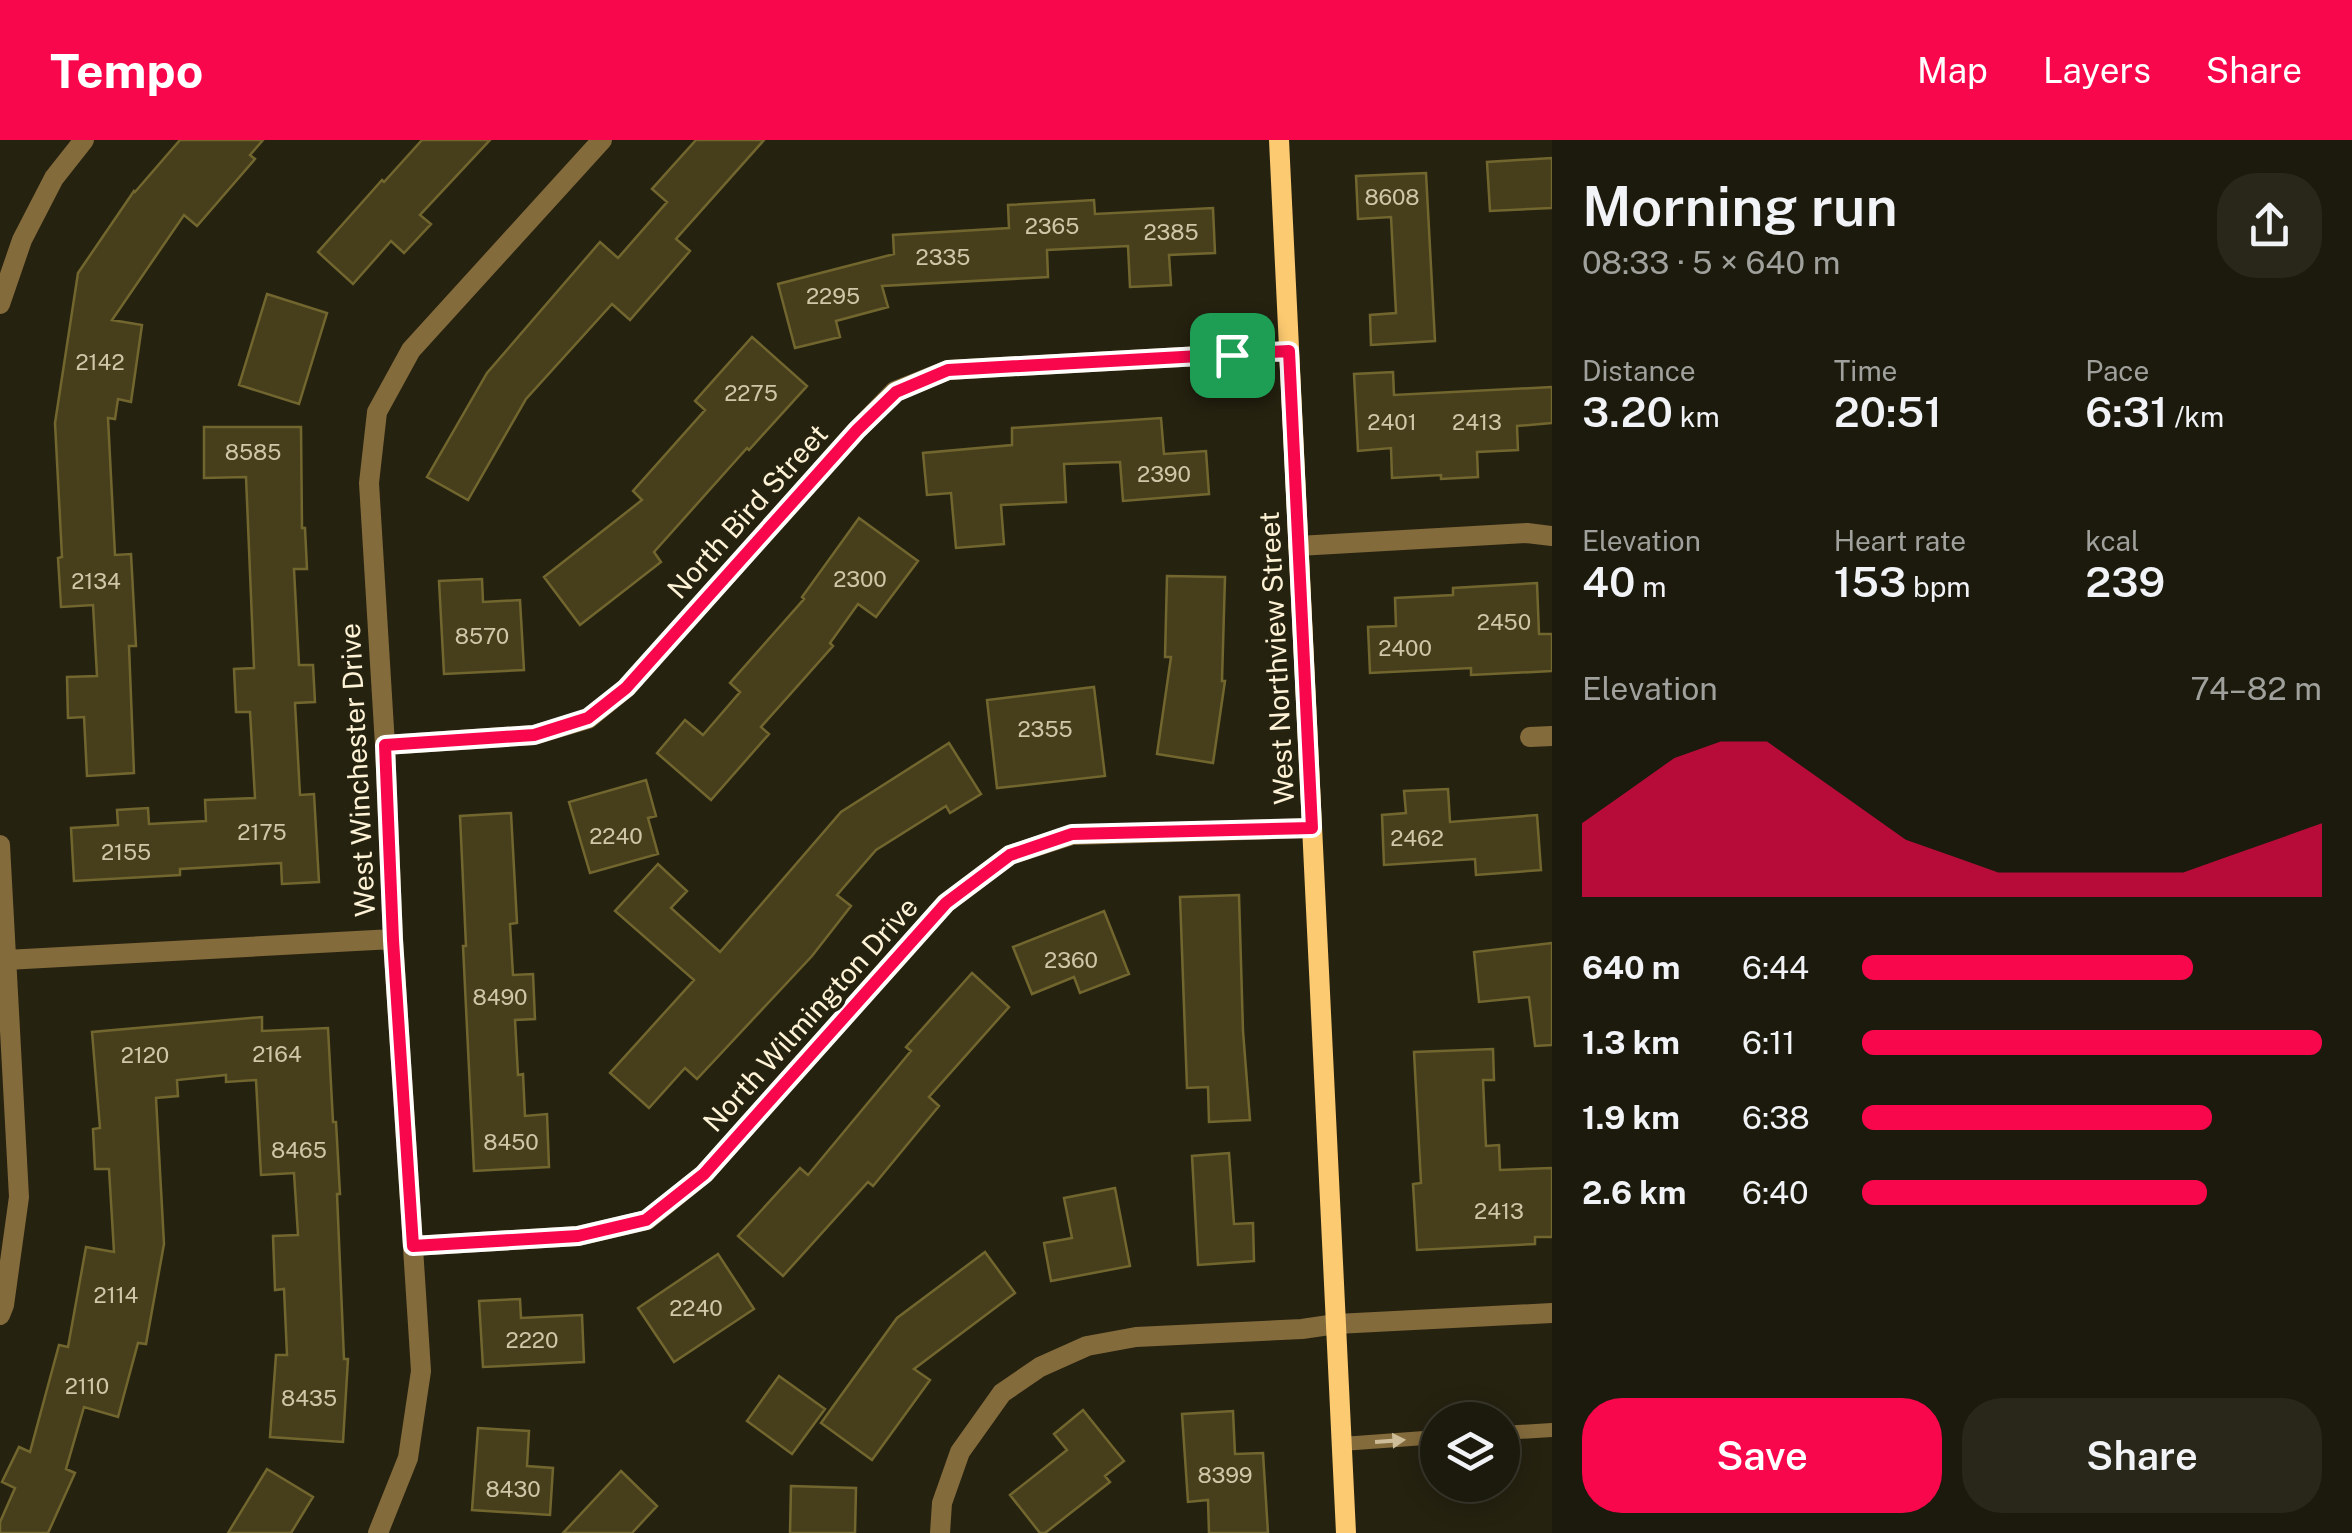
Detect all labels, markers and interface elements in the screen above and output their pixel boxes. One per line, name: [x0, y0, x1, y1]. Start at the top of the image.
text: Tempo: [50, 42, 203, 99]
text: Map: [1917, 50, 1988, 91]
text: Layers: [2043, 50, 2151, 91]
text: Share: [2206, 50, 2302, 91]
button: share: [2217, 173, 2322, 278]
text: Morning run: [1582, 174, 1898, 238]
house number: 8608: [1364, 184, 1420, 210]
house number: 2365: [1025, 213, 1079, 239]
house number: 2385: [1143, 219, 1199, 245]
house number: 2335: [916, 244, 970, 270]
text: 08:33 · 5 × 640 m: [1582, 244, 1840, 281]
house number: 2295: [806, 283, 860, 309]
pin: [1190, 313, 1275, 398]
icon: arrive: [1205, 328, 1260, 383]
house number: 2142: [75, 349, 125, 375]
text: Distance: [1582, 354, 1696, 387]
text: Time: [1834, 354, 1897, 387]
text: Pace: [2085, 354, 2149, 387]
house number: 2275: [724, 380, 778, 406]
text: 3.20: [1582, 387, 1673, 436]
text: 20:51: [1834, 387, 1942, 436]
text: 6:31: [2085, 387, 2168, 436]
text: km: [1673, 400, 1720, 433]
text: /km: [2168, 400, 2224, 433]
house number: 2401: [1367, 409, 1417, 435]
house number: 2413: [1452, 409, 1502, 435]
street label: North Bird Street: [660, 417, 834, 605]
house number: 8585: [225, 439, 281, 465]
house number: 2390: [1137, 461, 1191, 487]
street label: West Northview Street: [1252, 511, 1300, 805]
text: Elevation: [1582, 524, 1701, 557]
text: Heart rate: [1834, 524, 1966, 557]
text: kcal: [2085, 524, 2139, 557]
text: 40: [1582, 557, 1635, 606]
text: 153: [1834, 557, 1906, 606]
text: 239: [2085, 557, 2165, 606]
house number: 2300: [833, 566, 887, 592]
house number: 2134: [71, 568, 121, 594]
text: m: [1635, 570, 1667, 603]
text: bpm: [1906, 570, 1971, 603]
house number: 2450: [1477, 609, 1531, 635]
street label: West Winchester Drive: [333, 622, 381, 918]
house number: 8570: [455, 623, 509, 649]
house number: 2400: [1378, 635, 1432, 661]
text: Elevation: [1582, 670, 1718, 707]
text: 74–82 m: [2191, 670, 2322, 707]
house number: 2355: [1017, 716, 1073, 742]
house number: 2175: [237, 819, 287, 845]
house number: 2240: [589, 823, 643, 849]
house number: 2462: [1390, 825, 1444, 851]
house number: 2155: [101, 839, 151, 865]
street label: North Wilmington Drive: [696, 890, 924, 1138]
house number: 2360: [1044, 947, 1098, 973]
text: 640 m: [1582, 949, 1681, 986]
text: 6:44: [1742, 949, 1809, 986]
house number: 8490: [472, 984, 528, 1010]
text: 1.3 km: [1582, 1024, 1680, 1061]
text: 6:11: [1742, 1024, 1795, 1061]
house number: 2164: [252, 1041, 302, 1067]
house number: 2120: [121, 1042, 169, 1068]
text: 1.9 km: [1582, 1099, 1680, 1136]
text: 6:38: [1742, 1099, 1810, 1136]
house number: 8450: [483, 1129, 539, 1155]
house number: 8465: [271, 1137, 327, 1163]
text: 2.6 km: [1582, 1174, 1687, 1211]
text: 6:40: [1742, 1174, 1809, 1211]
house number: 2413: [1474, 1198, 1524, 1224]
house number: 2114: [94, 1282, 139, 1308]
house number: 2240: [669, 1295, 723, 1321]
house number: 2220: [506, 1327, 558, 1353]
house number: 2110: [65, 1373, 109, 1399]
house number: 8435: [281, 1385, 337, 1411]
button: Save: [1582, 1398, 1942, 1513]
button: Share: [1962, 1398, 2322, 1513]
map controls: [1420, 1402, 1520, 1502]
button: layers: [1420, 1402, 1520, 1502]
one-way arrow: [1374, 1432, 1406, 1448]
house number: 8399: [1197, 1462, 1253, 1488]
house number: 8430: [485, 1476, 541, 1502]

